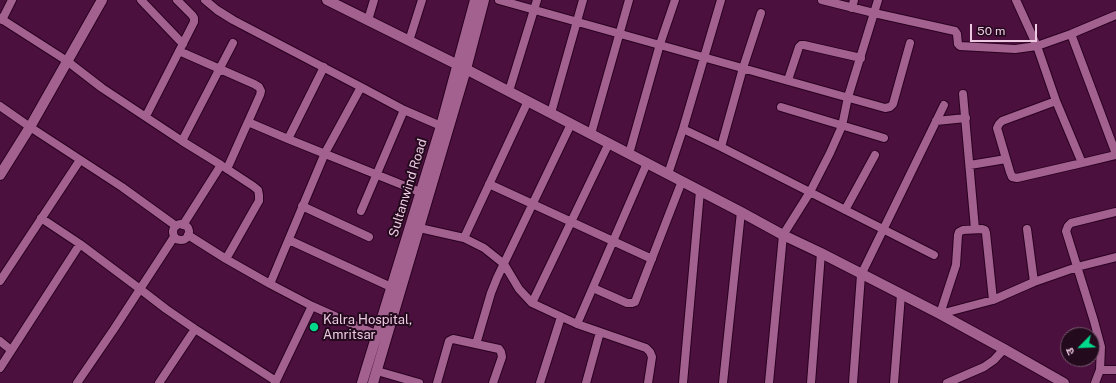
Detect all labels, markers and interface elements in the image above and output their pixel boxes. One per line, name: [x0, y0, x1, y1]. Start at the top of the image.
scale bar: [972, 16, 1039, 42]
text: 50 m: [977, 24, 1005, 38]
street label: Sultanwind Road: [386, 137, 430, 239]
place label: Kalra Hospital, Amritsar: [323, 312, 412, 343]
marker: Kalra Hospital, Amritsar: [308, 321, 320, 333]
north arrow: [1060, 327, 1100, 367]
text: उ: [1063, 346, 1077, 357]

